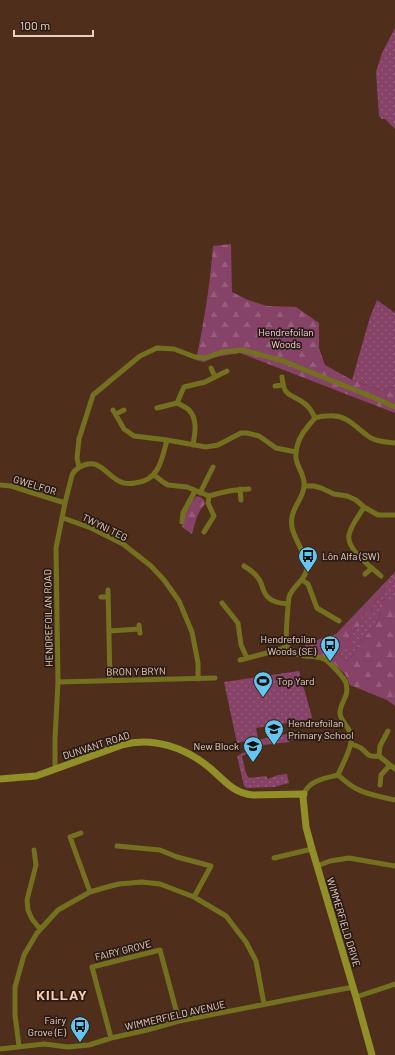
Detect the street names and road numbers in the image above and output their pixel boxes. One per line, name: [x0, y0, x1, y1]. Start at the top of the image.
street label: GWELFOR: [12, 473, 58, 497]
street label: TWYNI TEG: [80, 511, 130, 543]
street label: HENDREFOILAN ROAD: [41, 569, 55, 667]
street label: BRON Y BRYN: [106, 664, 166, 678]
street label: DUNVANT ROAD: [61, 729, 131, 761]
street label: WIMMERFIELD DRIVE: [325, 876, 363, 968]
street label: FAIRY GROVE: [94, 937, 152, 963]
street label: WIMMERFIELD AVENUE: [124, 998, 226, 1032]

